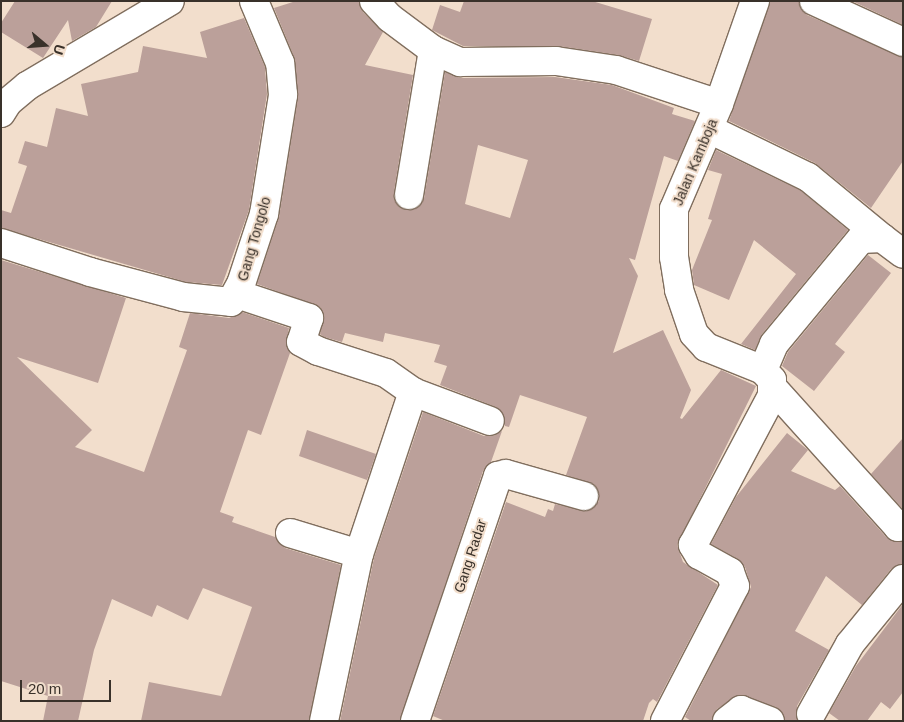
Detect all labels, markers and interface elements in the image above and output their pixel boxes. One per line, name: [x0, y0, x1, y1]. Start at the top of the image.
north arrow: [20, 20, 70, 70]
text: U: [50, 42, 68, 57]
street label: Jalan Kamboja: [669, 116, 721, 208]
street label: Gang Tongolo: [234, 195, 274, 283]
street label: Gang Radar: [450, 517, 490, 595]
scale bar: [22, 670, 114, 702]
text: 20 m: [28, 680, 61, 697]

